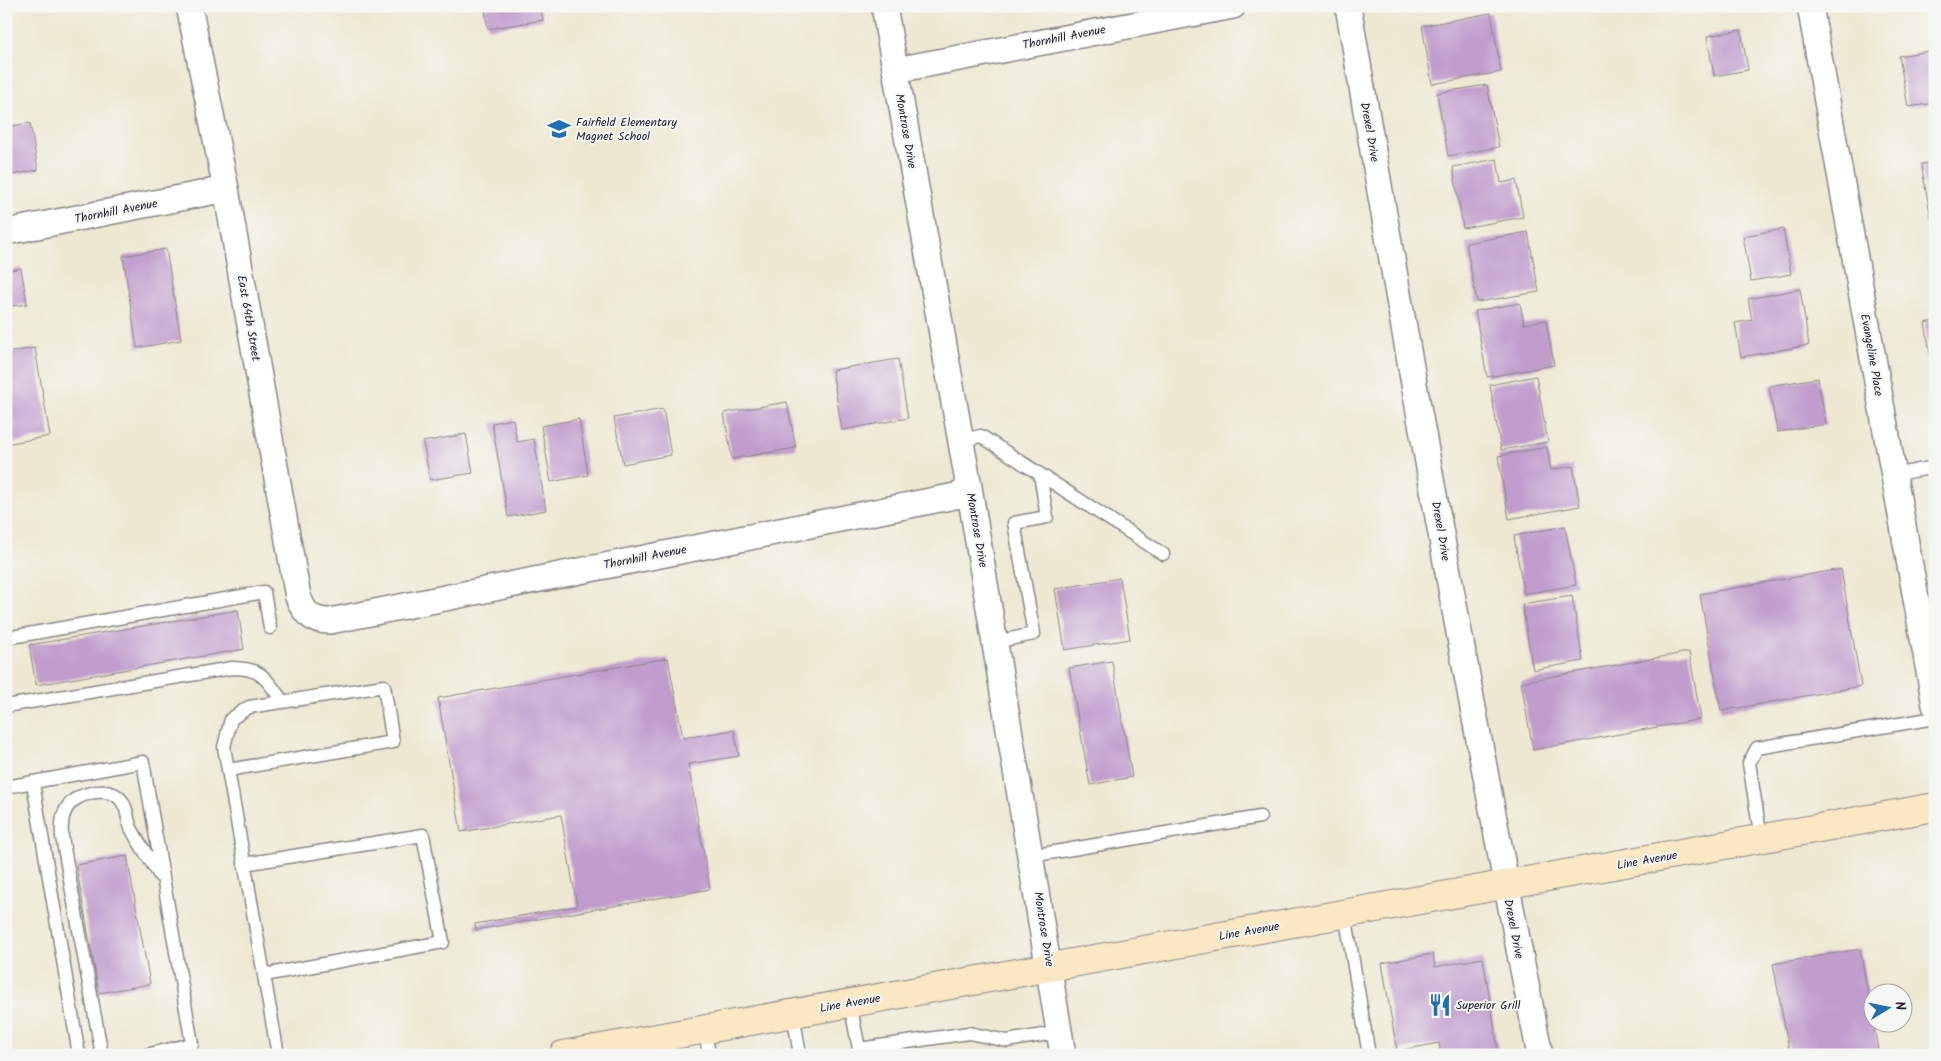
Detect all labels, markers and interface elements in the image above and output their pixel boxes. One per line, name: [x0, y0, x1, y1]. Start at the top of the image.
street label: Thornhill Avenue: [1021, 20, 1108, 55]
street label: Montrose Drive: [890, 92, 922, 171]
street label: Drexel Drive: [1355, 101, 1384, 164]
place label: Fairfield Elementary Magnet School: [576, 113, 677, 146]
school or university icon: Fairfield Elementary Magnet School: [546, 116, 572, 142]
street label: Thornhill Avenue: [73, 194, 160, 229]
street label: East 64th Street: [232, 274, 265, 363]
street label: Evangeline Place: [1855, 312, 1888, 398]
street label: Montrose Drive: [961, 491, 993, 570]
street label: Drexel Drive: [1426, 500, 1455, 563]
street label: Thornhill Avenue: [602, 540, 689, 575]
street label: Line Avenue: [1615, 846, 1680, 875]
street label: Montrose Drive: [1028, 890, 1059, 969]
street label: Drexel Drive: [1498, 898, 1529, 961]
street label: Line Avenue: [1217, 917, 1282, 946]
north arrow: [1864, 984, 1914, 1034]
street label: Line Avenue: [818, 989, 883, 1018]
restaurant icon: Superior Grill: [1427, 992, 1453, 1018]
place label: Superior Grill: [1456, 996, 1520, 1015]
text: N: [1888, 1000, 1911, 1012]

